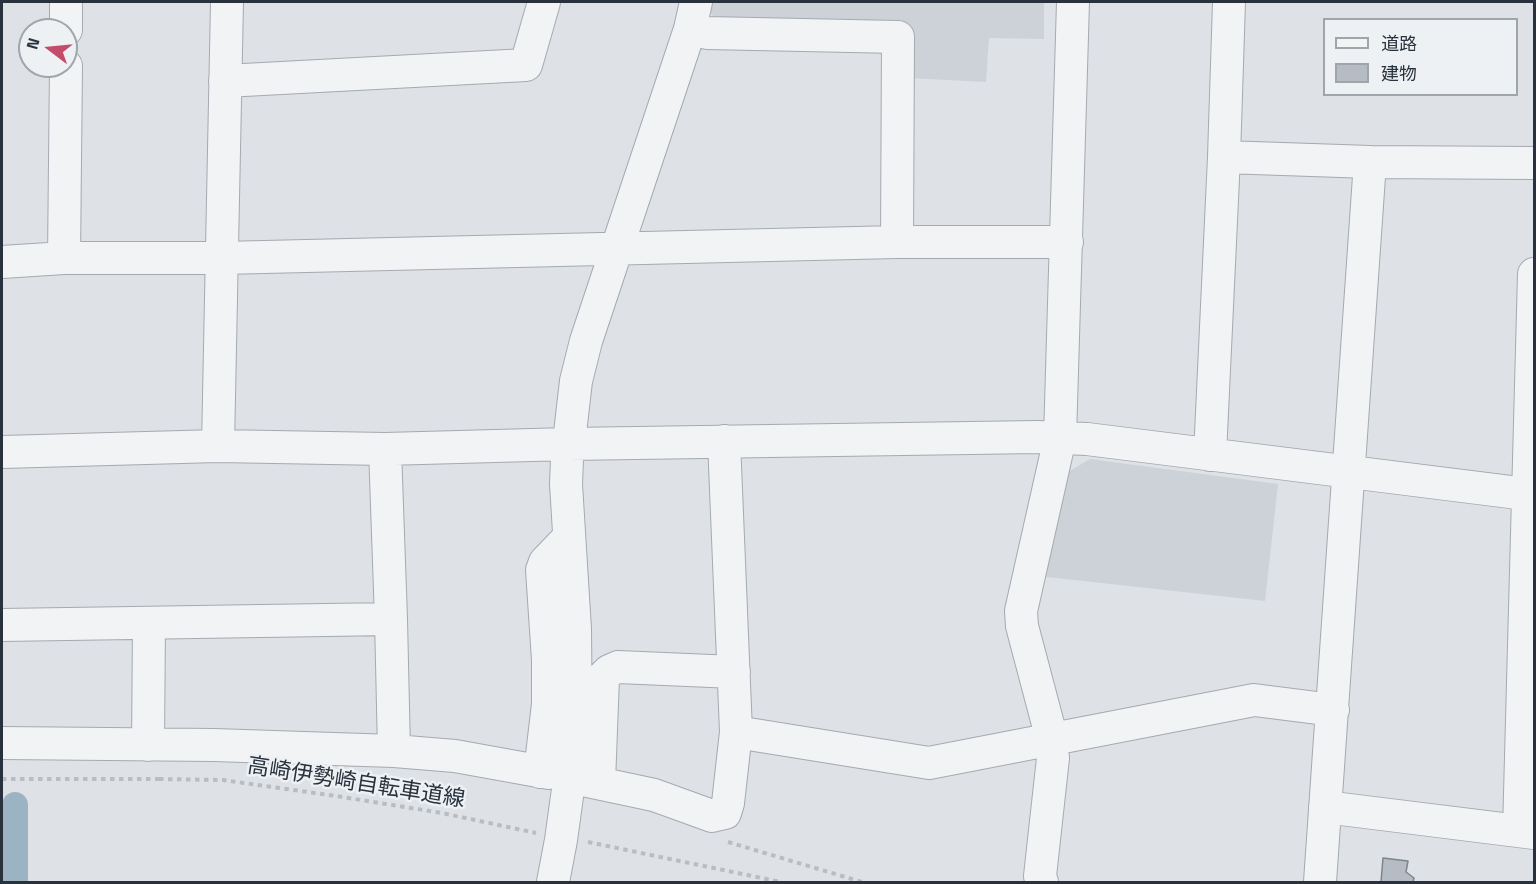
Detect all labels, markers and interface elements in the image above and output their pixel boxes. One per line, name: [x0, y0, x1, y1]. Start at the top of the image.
north arrow: [18, 18, 78, 78]
legend: [1323, 18, 1518, 96]
text: 道路: [1381, 30, 1417, 57]
text: N: [20, 35, 46, 52]
text: 建物: [1381, 60, 1417, 87]
street label: 高崎伊勢崎自転車道線: [245, 754, 467, 814]

